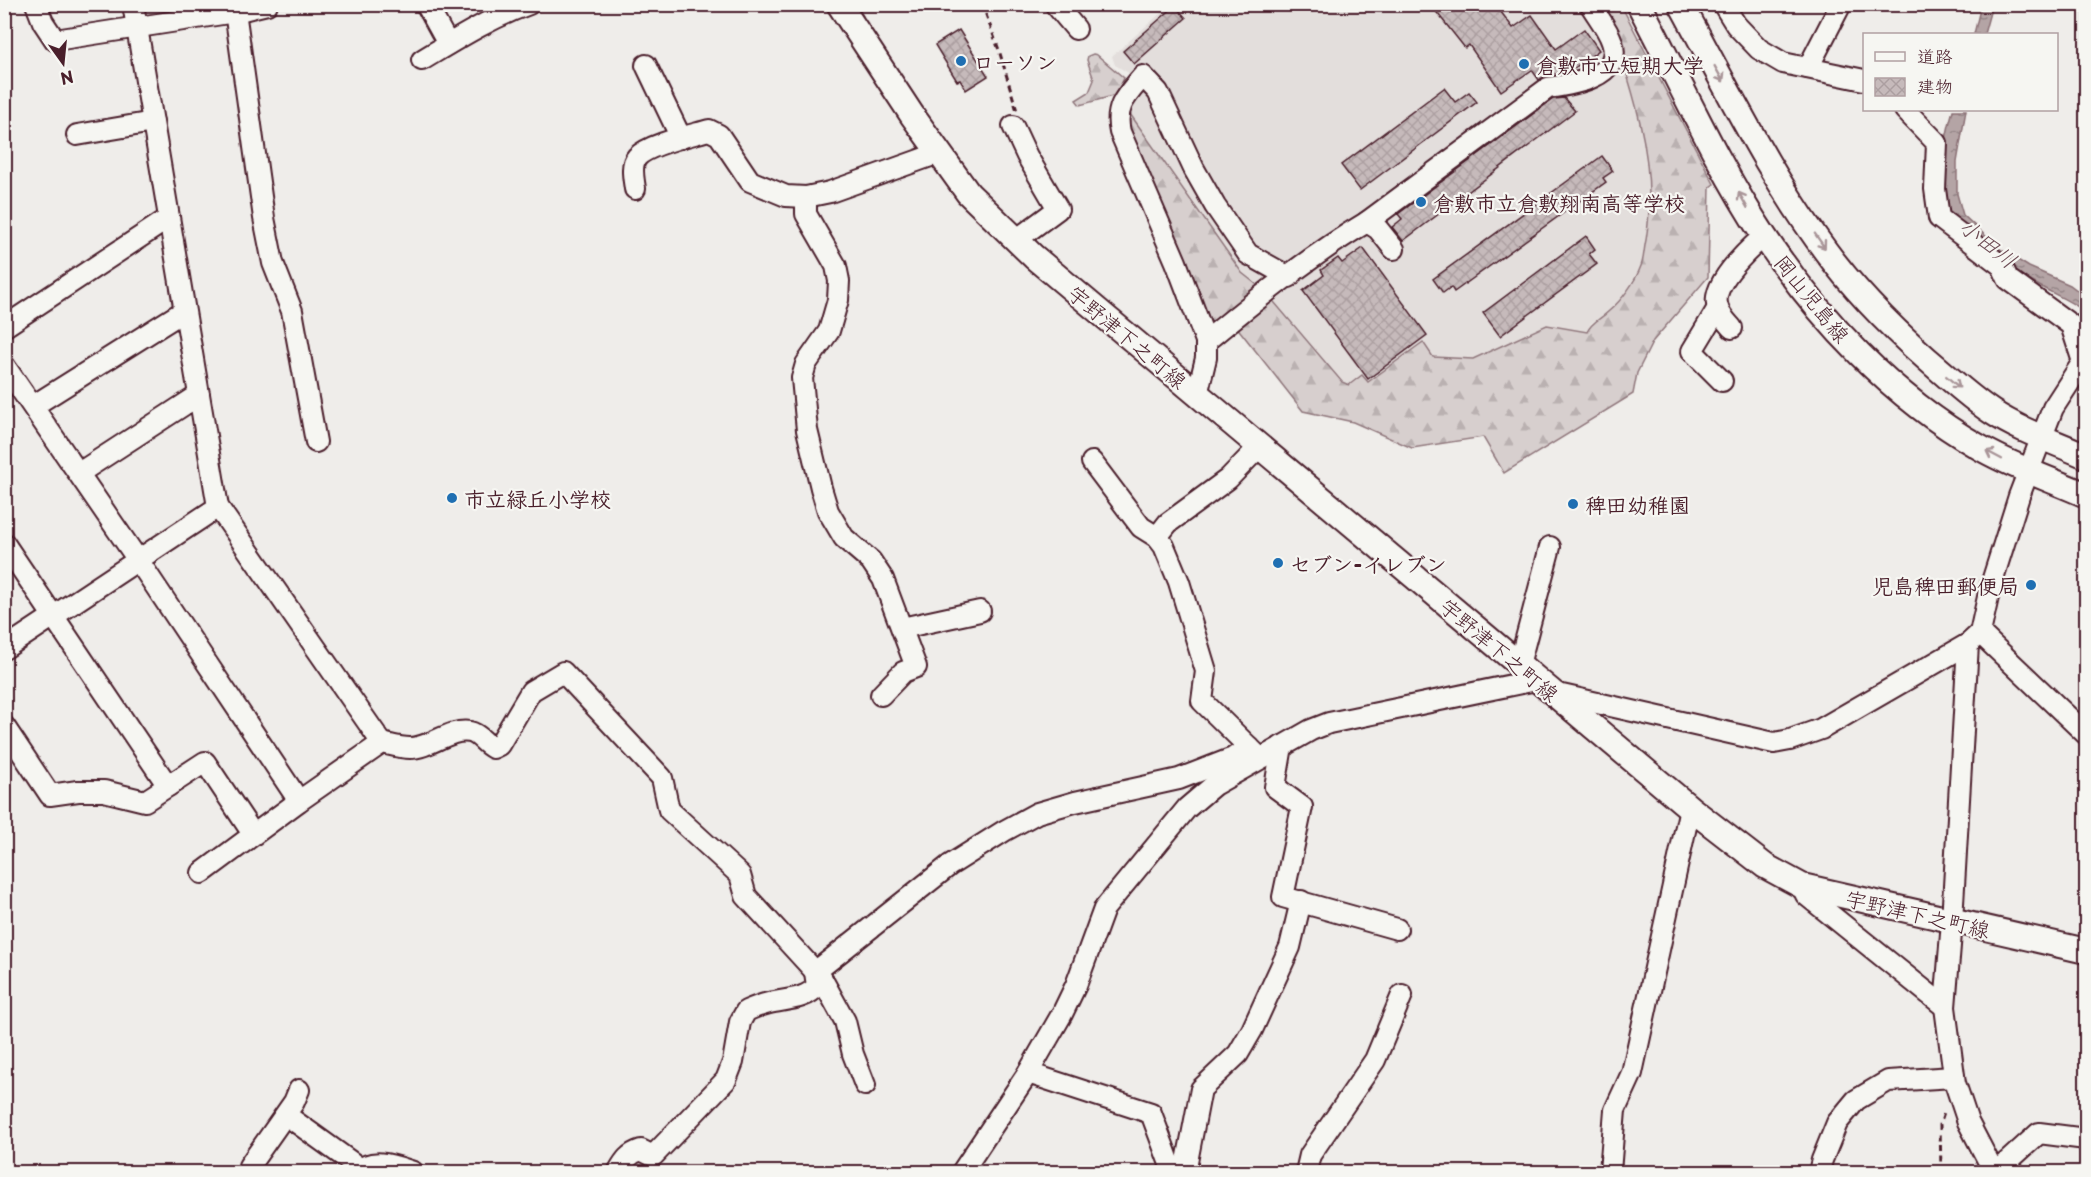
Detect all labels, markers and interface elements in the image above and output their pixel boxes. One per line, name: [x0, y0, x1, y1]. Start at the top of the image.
north arrow: [33, 33, 93, 93]
legend: [1863, 33, 2058, 111]
text: 道路: [1917, 42, 1953, 69]
place label: ローソン: [973, 45, 1057, 77]
place label: 倉敷市立短期大学: [1536, 48, 1704, 80]
marker: ローソン: [954, 54, 968, 68]
marker: 倉敷市立短期大学: [1517, 57, 1531, 71]
text: N: [58, 65, 76, 92]
one-way arrow: [1713, 65, 1725, 82]
text: 建物: [1917, 72, 1953, 99]
place label: 倉敷市立倉敷翔南高等学校: [1433, 186, 1685, 218]
one-way arrow: [1736, 192, 1748, 209]
marker: 倉敷市立倉敷翔南高等学校: [1414, 195, 1428, 209]
water label: 小田川: [1953, 209, 2025, 275]
one-way arrow: [1813, 233, 1826, 249]
street label: 岡山児島線: [1768, 247, 1858, 349]
street label: 宇野津下之町線: [1061, 276, 1195, 396]
one-way arrow: [1945, 375, 1960, 389]
one-way arrow: [1986, 449, 2003, 461]
place label: 市立緑丘小学校: [464, 482, 611, 514]
place label: 稗田幼稚園: [1585, 488, 1690, 520]
marker: 市立緑丘小学校: [445, 491, 459, 505]
marker: 稗田幼稚園: [1566, 497, 1580, 511]
place label: セブン-イレブン: [1290, 547, 1447, 579]
marker: セブン-イレブン: [1271, 556, 1285, 570]
place label: 児島稗田郵便局: [1872, 569, 2019, 601]
marker: 児島稗田郵便局: [2024, 578, 2038, 592]
street label: 宇野津下之町線: [1433, 589, 1567, 709]
street label: 宇野津下之町線: [1843, 881, 1993, 945]

